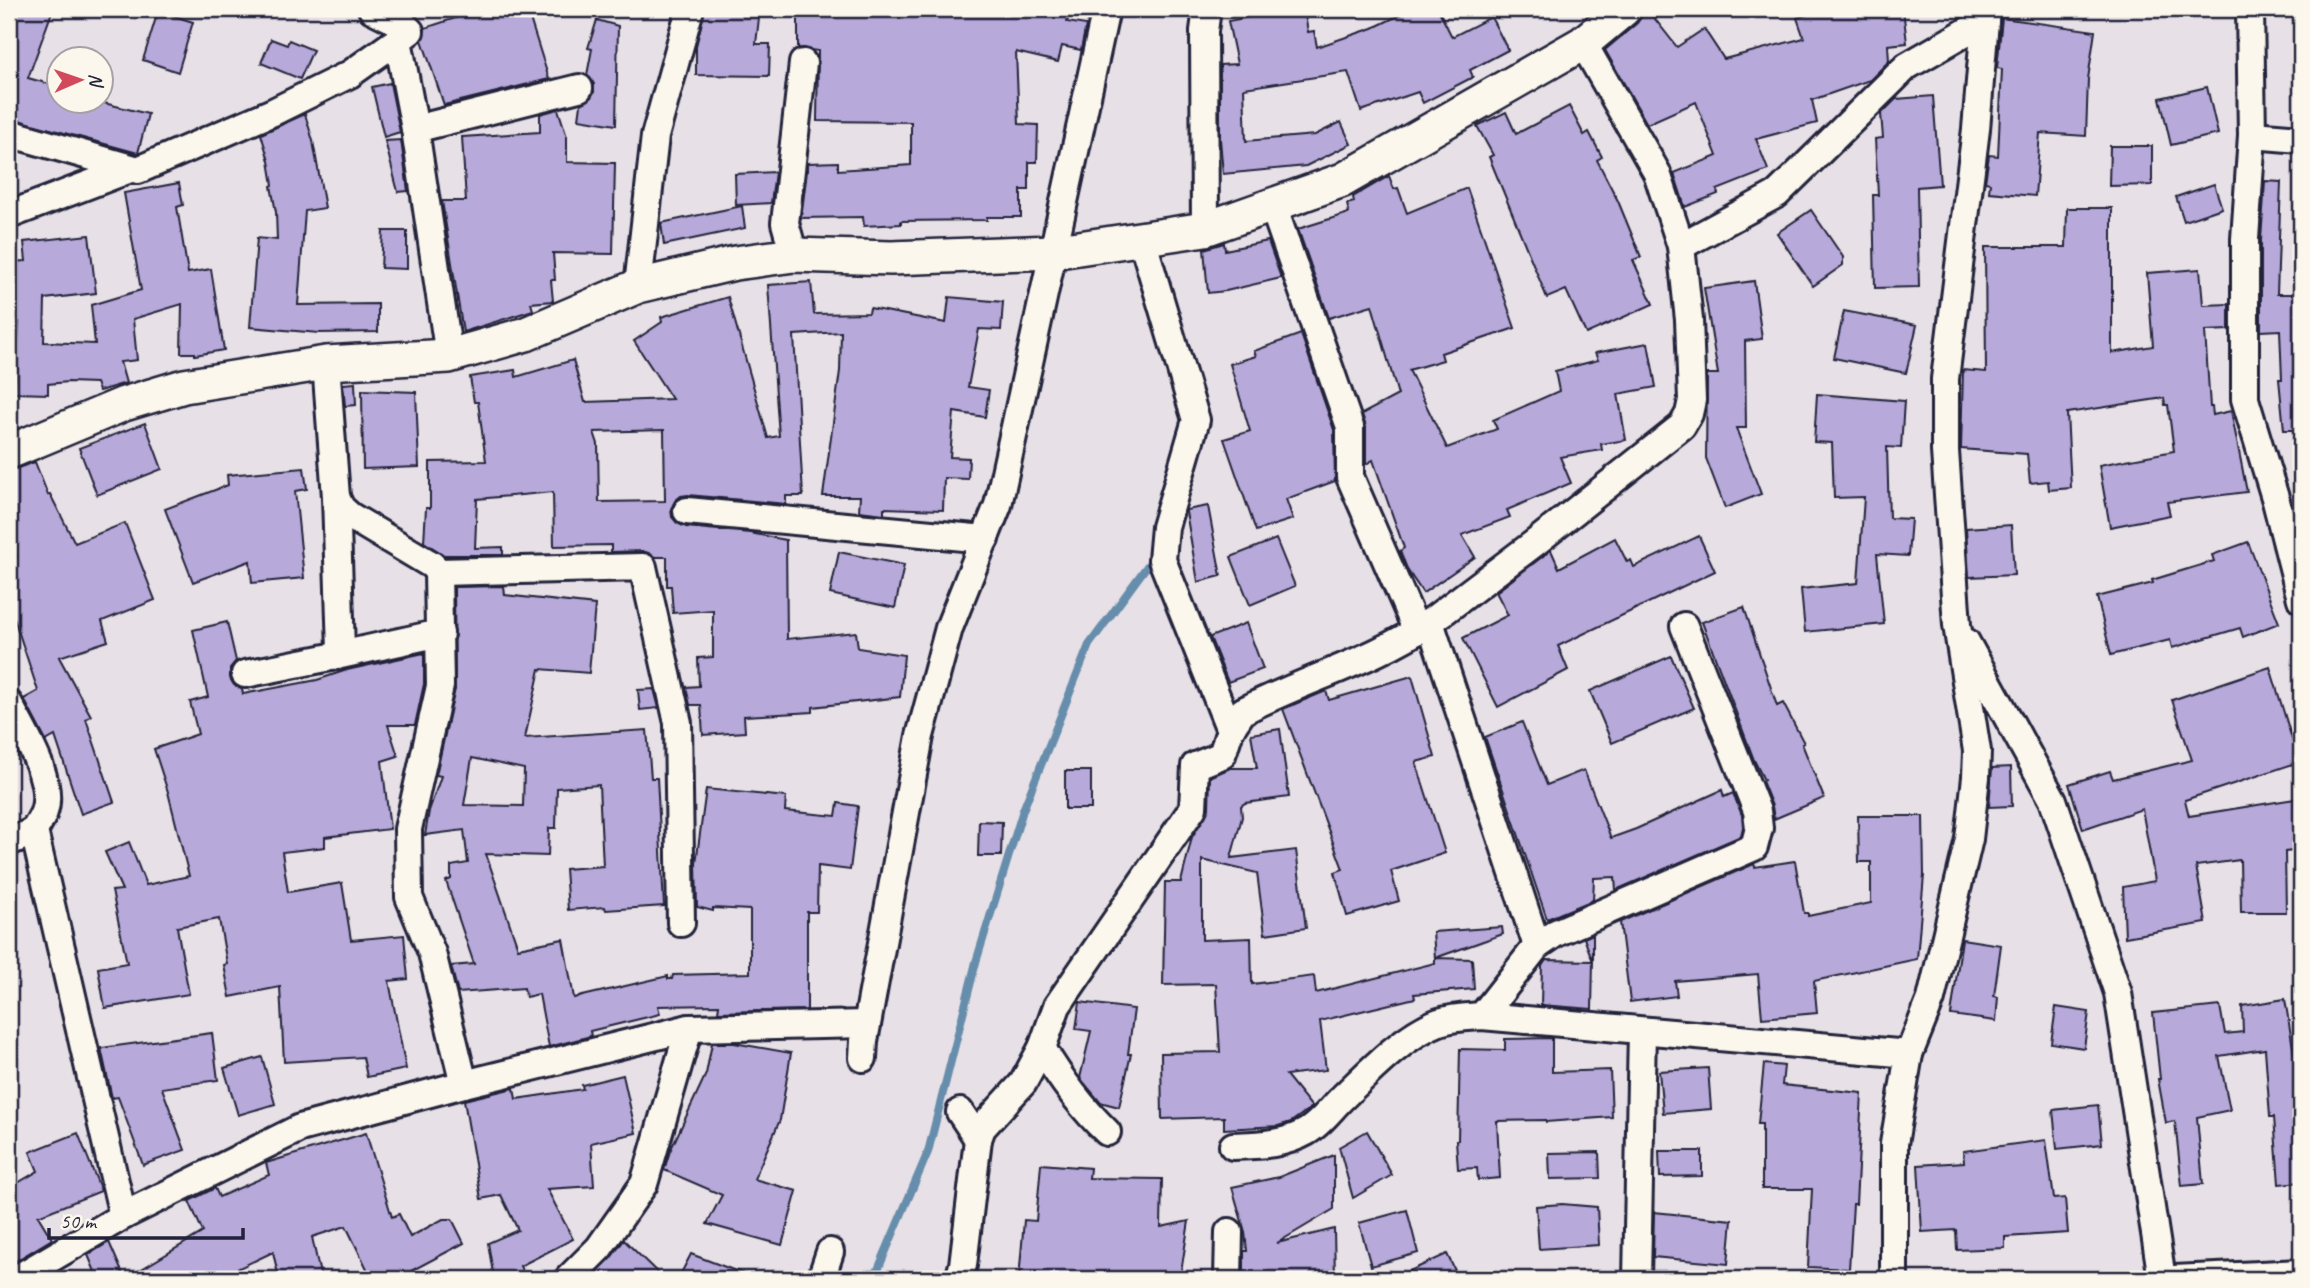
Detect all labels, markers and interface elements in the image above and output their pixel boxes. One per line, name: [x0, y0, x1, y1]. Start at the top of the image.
north arrow: [46, 46, 116, 116]
text: N: [84, 73, 108, 89]
scale bar: [49, 1197, 243, 1241]
text: 50 m: [60, 1208, 98, 1234]

